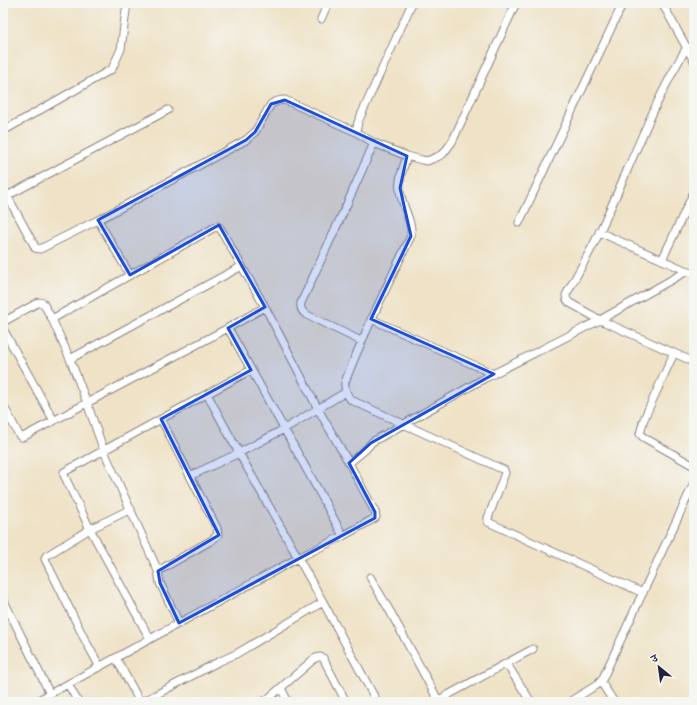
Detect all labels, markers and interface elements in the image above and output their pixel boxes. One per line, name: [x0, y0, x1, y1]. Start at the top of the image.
north arrow: [639, 647, 679, 687]
text: उ: [648, 651, 661, 666]

